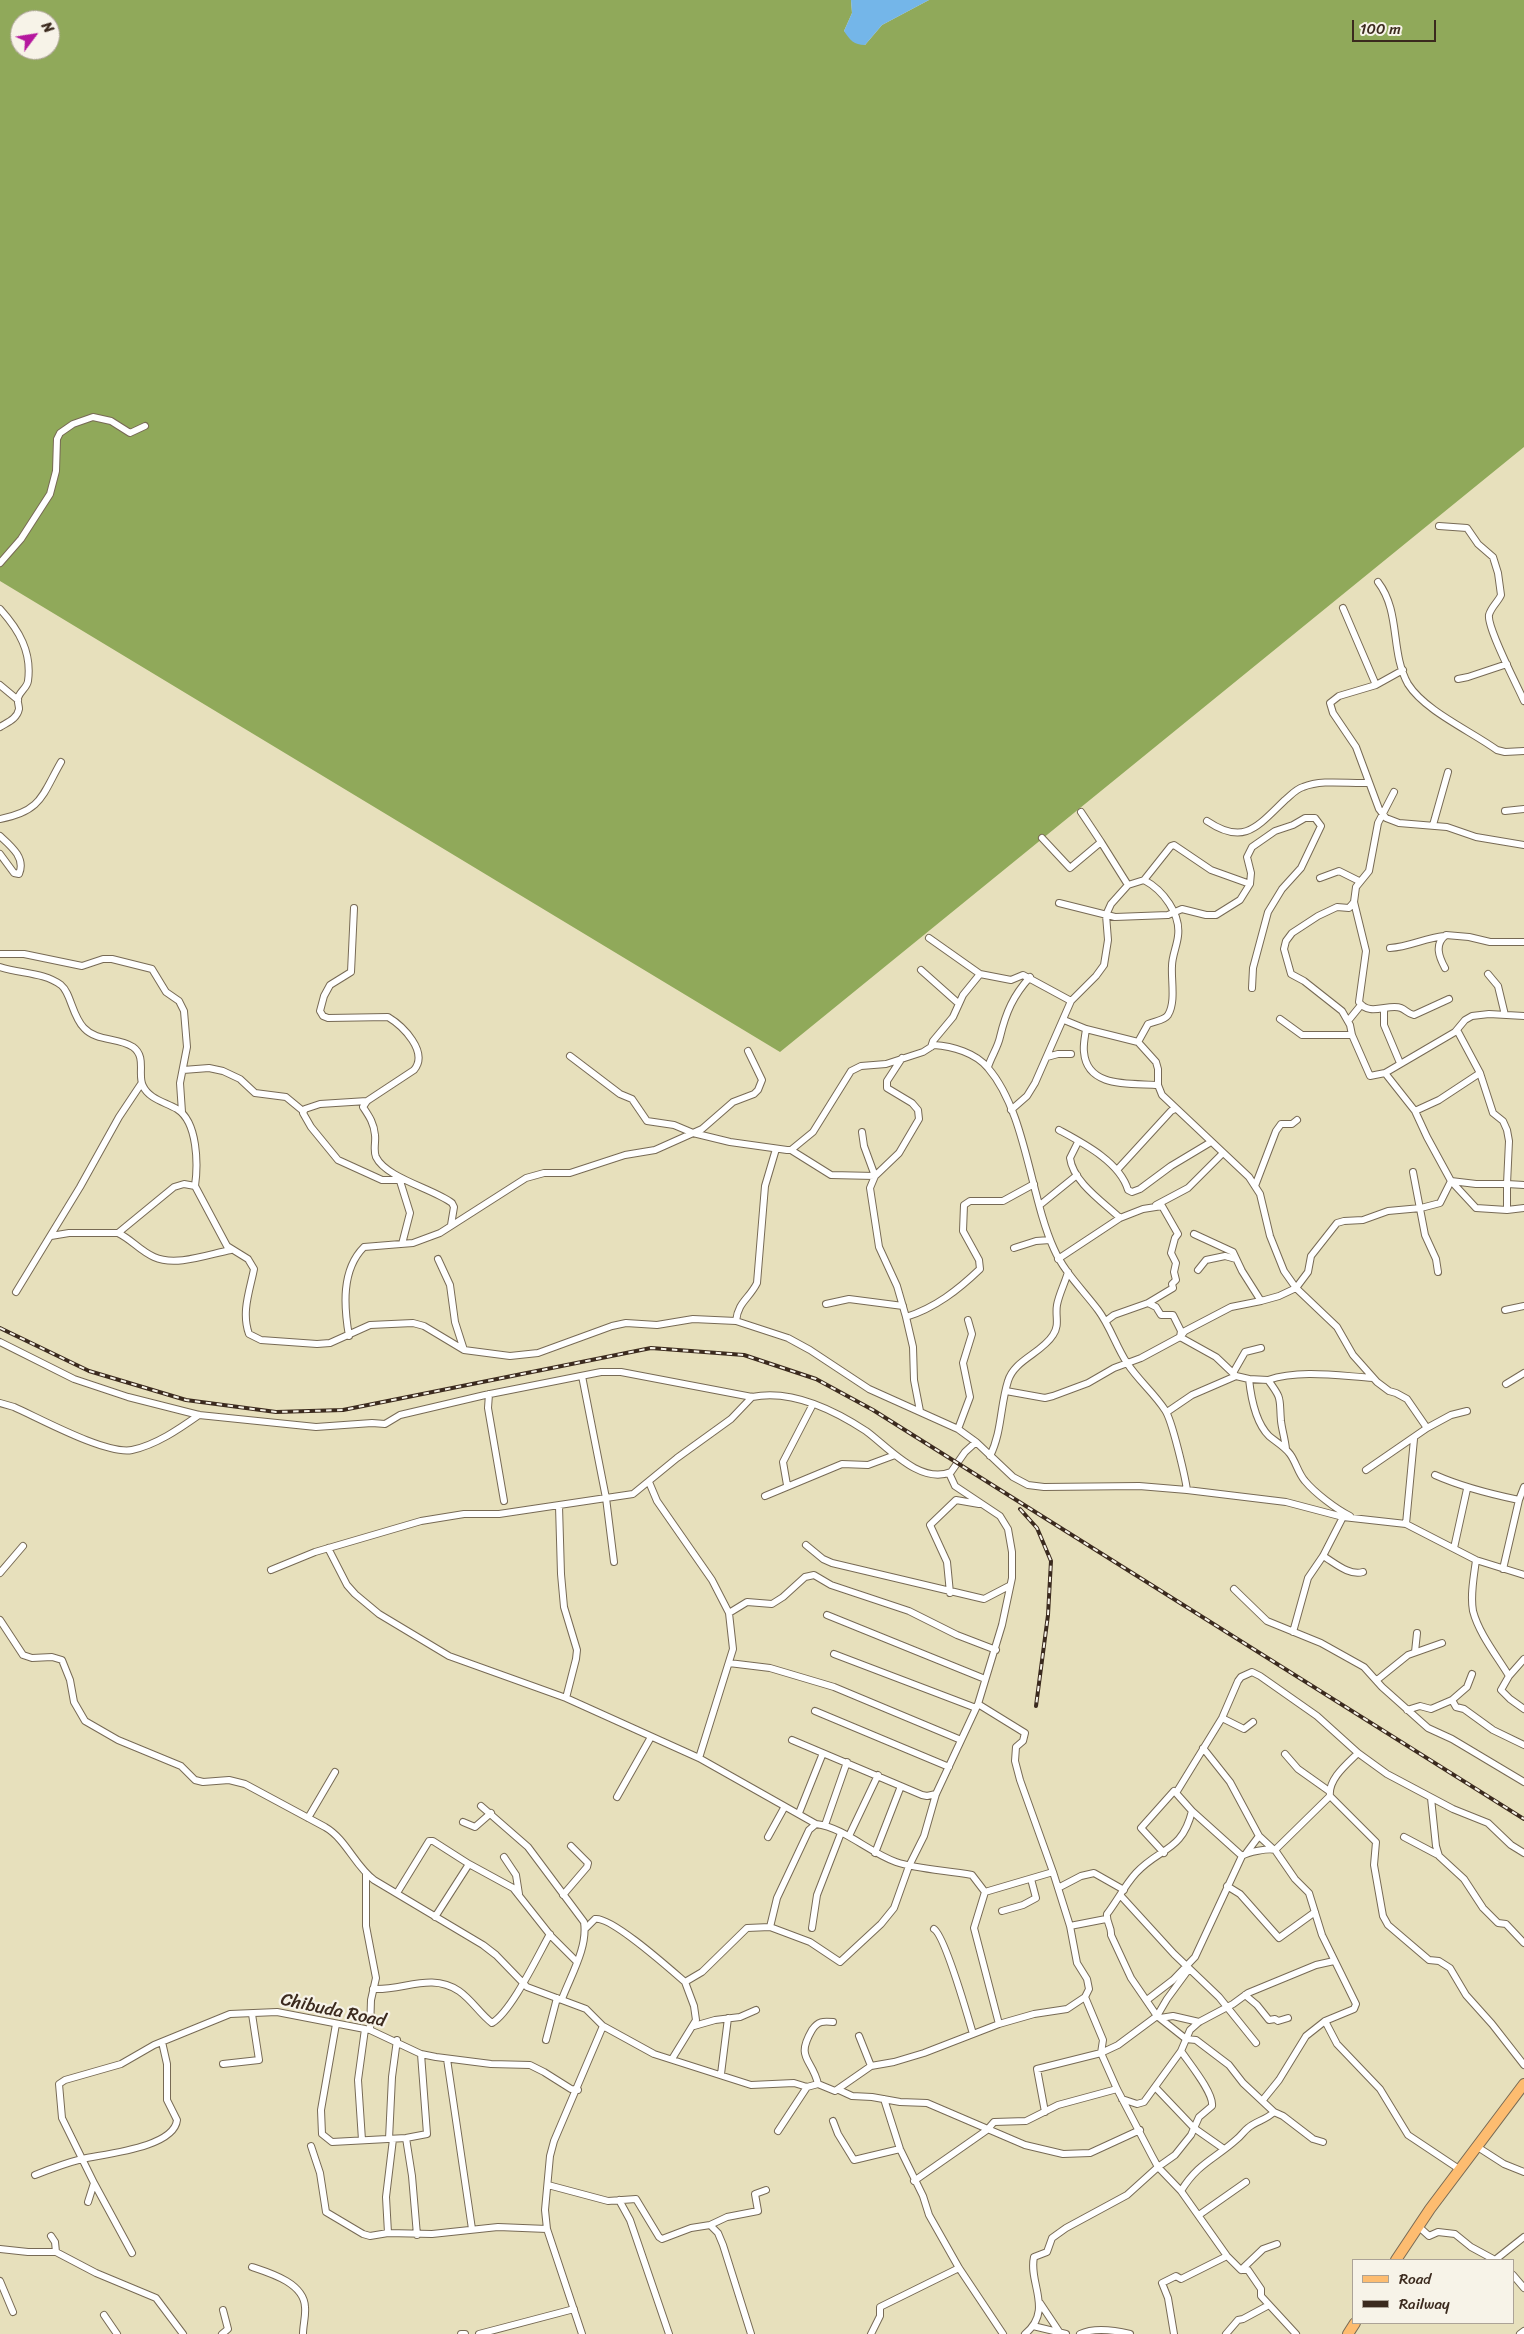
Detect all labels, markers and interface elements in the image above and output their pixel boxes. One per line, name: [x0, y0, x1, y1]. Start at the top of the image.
north arrow: [10, 10, 60, 60]
scale bar: [1354, 10, 1438, 42]
text: 100 m: [1360, 16, 1401, 42]
text: N: [34, 17, 61, 38]
street label: Chibuda Road: [279, 1989, 387, 2033]
legend: [1352, 2259, 1514, 2324]
text: Road: [1399, 2266, 1431, 2292]
text: Railway: [1399, 2291, 1450, 2317]

